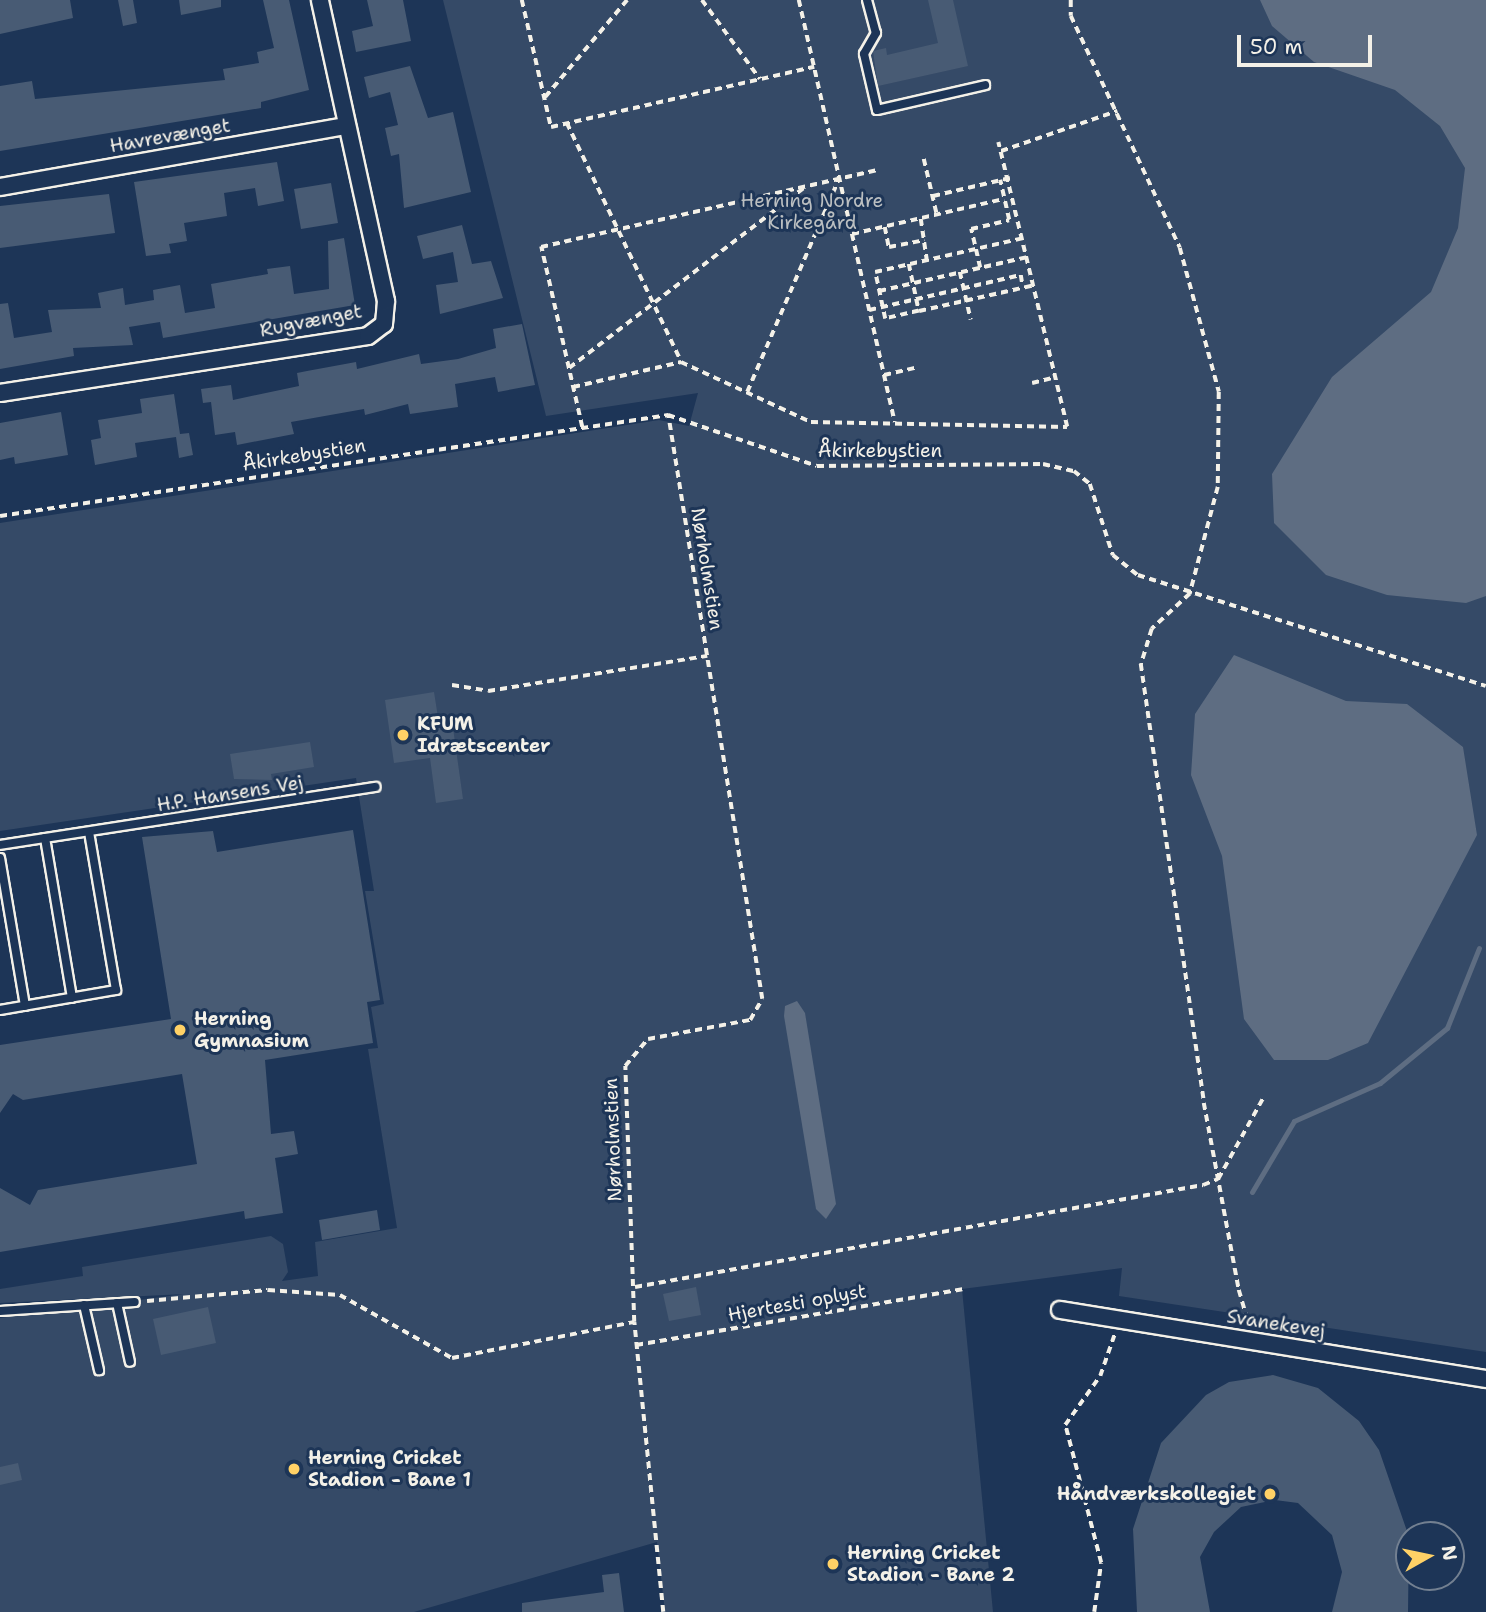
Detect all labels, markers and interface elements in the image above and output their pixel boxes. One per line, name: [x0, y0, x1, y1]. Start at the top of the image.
scale bar: [1241, 21, 1376, 65]
text: 50 m: [1250, 33, 1303, 61]
street label: Havrevænget: [108, 114, 232, 158]
park label: Herning Nordre Kirkegård: [741, 190, 883, 234]
street label: Rugvænget: [258, 300, 364, 342]
street label: Åkirkebystien: [241, 434, 367, 476]
street label: Åkirkebystien: [818, 440, 942, 462]
street label: Nørholmstien: [686, 506, 728, 632]
place label: KFUM Idrætscenter: [417, 713, 550, 757]
marker: KFUM Idrætscenter: [395, 727, 411, 743]
street label: H.P. Hansens Vej: [155, 771, 305, 817]
place label: Herning Gymnasium: [194, 1008, 309, 1052]
marker: Herning Gymnasium: [172, 1022, 188, 1038]
street label: Nørholmstien: [599, 1078, 627, 1202]
street label: Hjertesti oplyst: [726, 1280, 868, 1326]
street label: Svanekevej: [1225, 1305, 1327, 1343]
place label: Herning Cricket Stadion - Bane 1: [308, 1447, 471, 1491]
marker: Herning Cricket Stadion - Bane 1: [286, 1461, 302, 1477]
place label: Håndværkskollegiet: [1057, 1483, 1256, 1505]
marker: Håndværkskollegiet: [1262, 1486, 1278, 1502]
north arrow: [1395, 1521, 1465, 1591]
place label: Herning Cricket Stadion - Bane 2: [847, 1542, 1015, 1586]
text: N: [1436, 1544, 1463, 1562]
marker: Herning Cricket Stadion - Bane 2: [825, 1556, 841, 1572]

